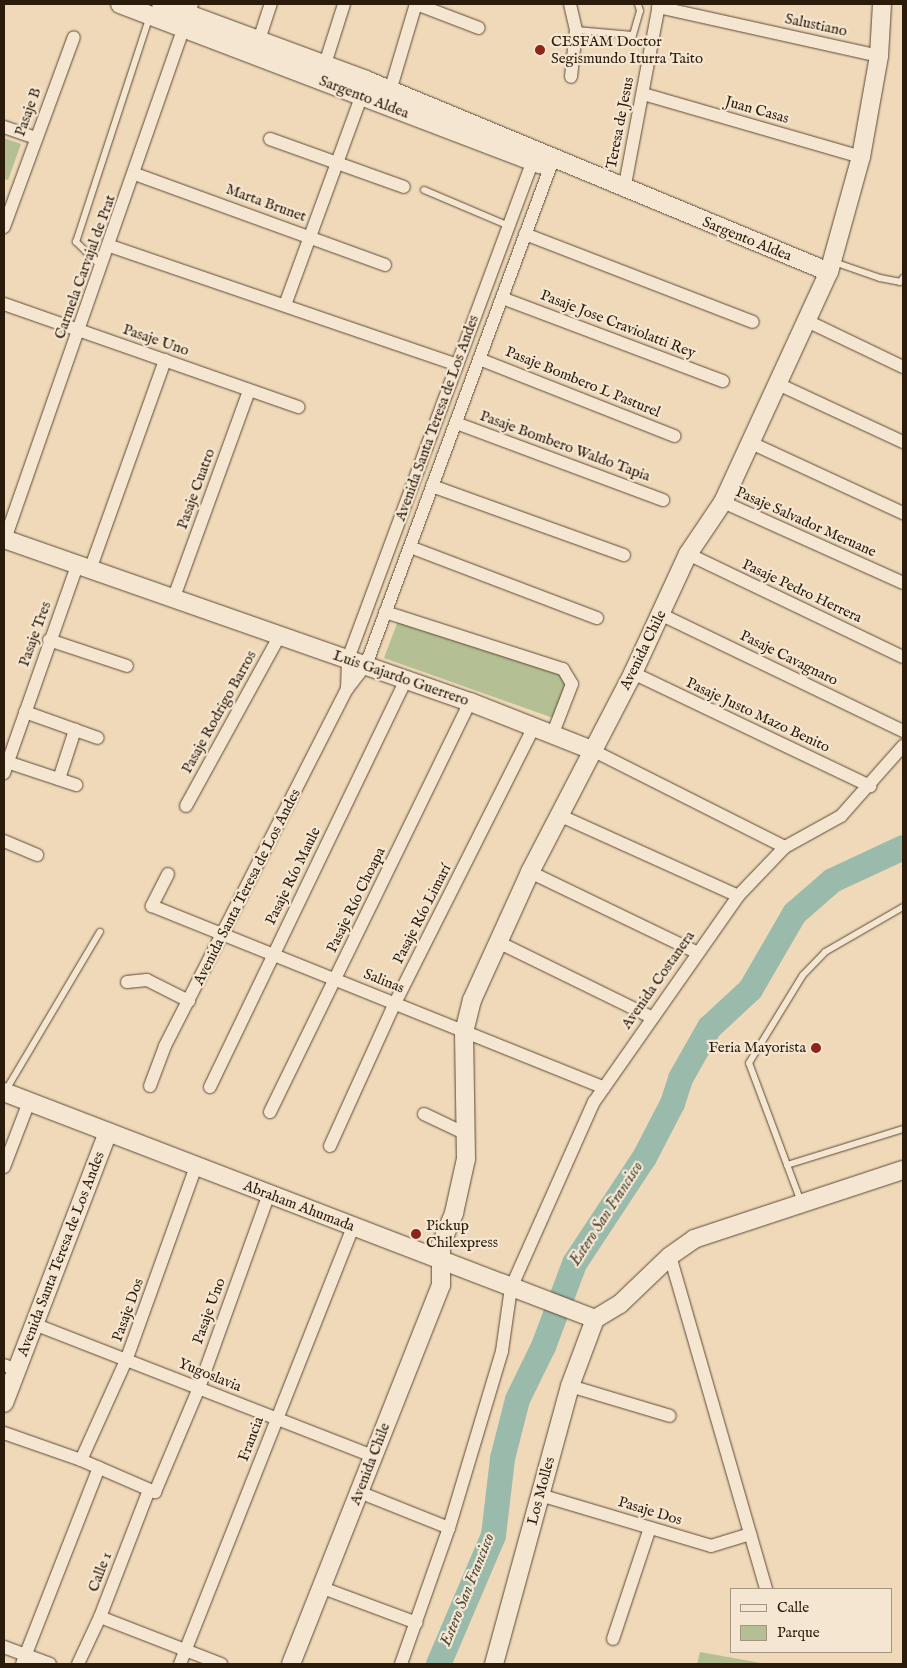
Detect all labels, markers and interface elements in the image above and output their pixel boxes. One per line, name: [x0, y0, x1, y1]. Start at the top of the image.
street label: Salustiano: [783, 10, 849, 40]
place label: CESFAM Doctor Segismundo Iturra Taito: [551, 32, 703, 67]
marker: CESFAM Doctor Segismundo Iturra Taito: [533, 43, 547, 57]
street label: Sargento Aldea: [317, 72, 411, 122]
street label: Teresa de Jesus: [602, 76, 638, 170]
street label: Pasaje B: [11, 85, 45, 139]
street label: Juan Casas: [723, 92, 791, 128]
street label: Marta Brunet: [223, 180, 309, 226]
street label: Carmela Carvajal de Prat: [51, 192, 119, 342]
street label: Sargento Aldea: [700, 213, 794, 265]
street label: Pasaje Jose Craviolatti Rey: [538, 286, 698, 362]
street label: Avenida Santa Teresa de Los Andes: [391, 313, 483, 523]
street label: Pasaje Uno: [120, 320, 192, 360]
street label: Pasaje Bombero L Pasturel: [503, 343, 663, 421]
street label: Pasaje Bombero Waldo Tapia: [477, 407, 653, 485]
street label: Pasaje Cuatro: [173, 446, 219, 532]
street label: Pasaje Salvador Meruane: [733, 483, 879, 561]
street label: Pasaje Pedro Herrera: [739, 555, 865, 627]
street label: Pasaje Tres: [15, 599, 55, 669]
street label: Avenida Chile: [616, 607, 670, 693]
street label: Pasaje Cavagnaro: [737, 626, 841, 690]
street label: Luis Gajardo Guerrero: [331, 646, 471, 710]
street label: Pasaje Rodrigo Barros: [178, 647, 260, 777]
street label: Pasaje Justo Mazo Benito: [683, 674, 833, 756]
street label: Avenida Santa Teresa de Los Andes: [190, 786, 304, 988]
street label: Pasaje Río Maule: [262, 824, 324, 928]
street label: Pasaje Río Choapa: [323, 844, 389, 956]
street label: Pasaje Río Limarí: [389, 861, 455, 967]
street label: Avenida Costanera: [617, 928, 699, 1032]
street label: Salinas: [361, 965, 407, 997]
place label: Feria Mayorista: [708, 1039, 806, 1057]
marker: Feria Mayorista: [810, 1042, 822, 1054]
street label: Avenida Santa Teresa de Los Andes: [14, 1149, 108, 1359]
water label: Estero San Francisco: [566, 1158, 648, 1270]
street label: Abraham Ahumada: [241, 1176, 357, 1236]
place label: Pickup Chilexpress: [426, 1216, 498, 1251]
marker: Pickup Chilexpress: [410, 1228, 422, 1240]
street label: Pasaje Dos: [108, 1276, 148, 1344]
street label: Pasaje Uno: [189, 1276, 229, 1346]
street label: Yugoslavia: [176, 1354, 244, 1396]
street label: Francia: [234, 1414, 268, 1464]
street label: Avenida Chile: [346, 1420, 394, 1508]
street label: Los Molles: [523, 1455, 559, 1527]
street label: Pasaje Dos: [616, 1493, 684, 1529]
water label: Estero San Francisco: [437, 1531, 499, 1649]
street label: Calle 1: [84, 1550, 116, 1594]
legend: [730, 1588, 892, 1653]
text: Calle: [777, 1598, 809, 1617]
text: Parque: [777, 1623, 820, 1642]

